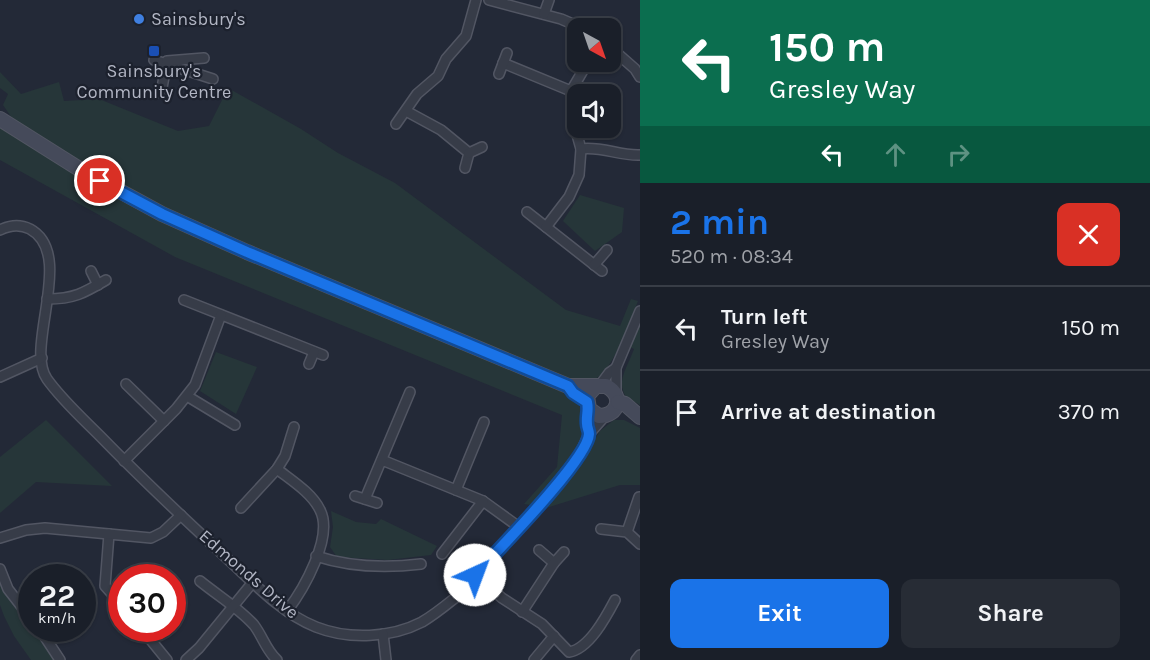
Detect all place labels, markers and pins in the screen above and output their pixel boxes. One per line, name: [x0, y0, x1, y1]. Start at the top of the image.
place label: Sainsbury's: [151, 8, 246, 30]
marker: Sainsbury's: [132, 12, 146, 26]
marker: Sainsbury's Community Centre: [147, 44, 161, 58]
place label: Sainsbury's Community Centre: [77, 60, 231, 103]
pin: [74, 155, 125, 206]

